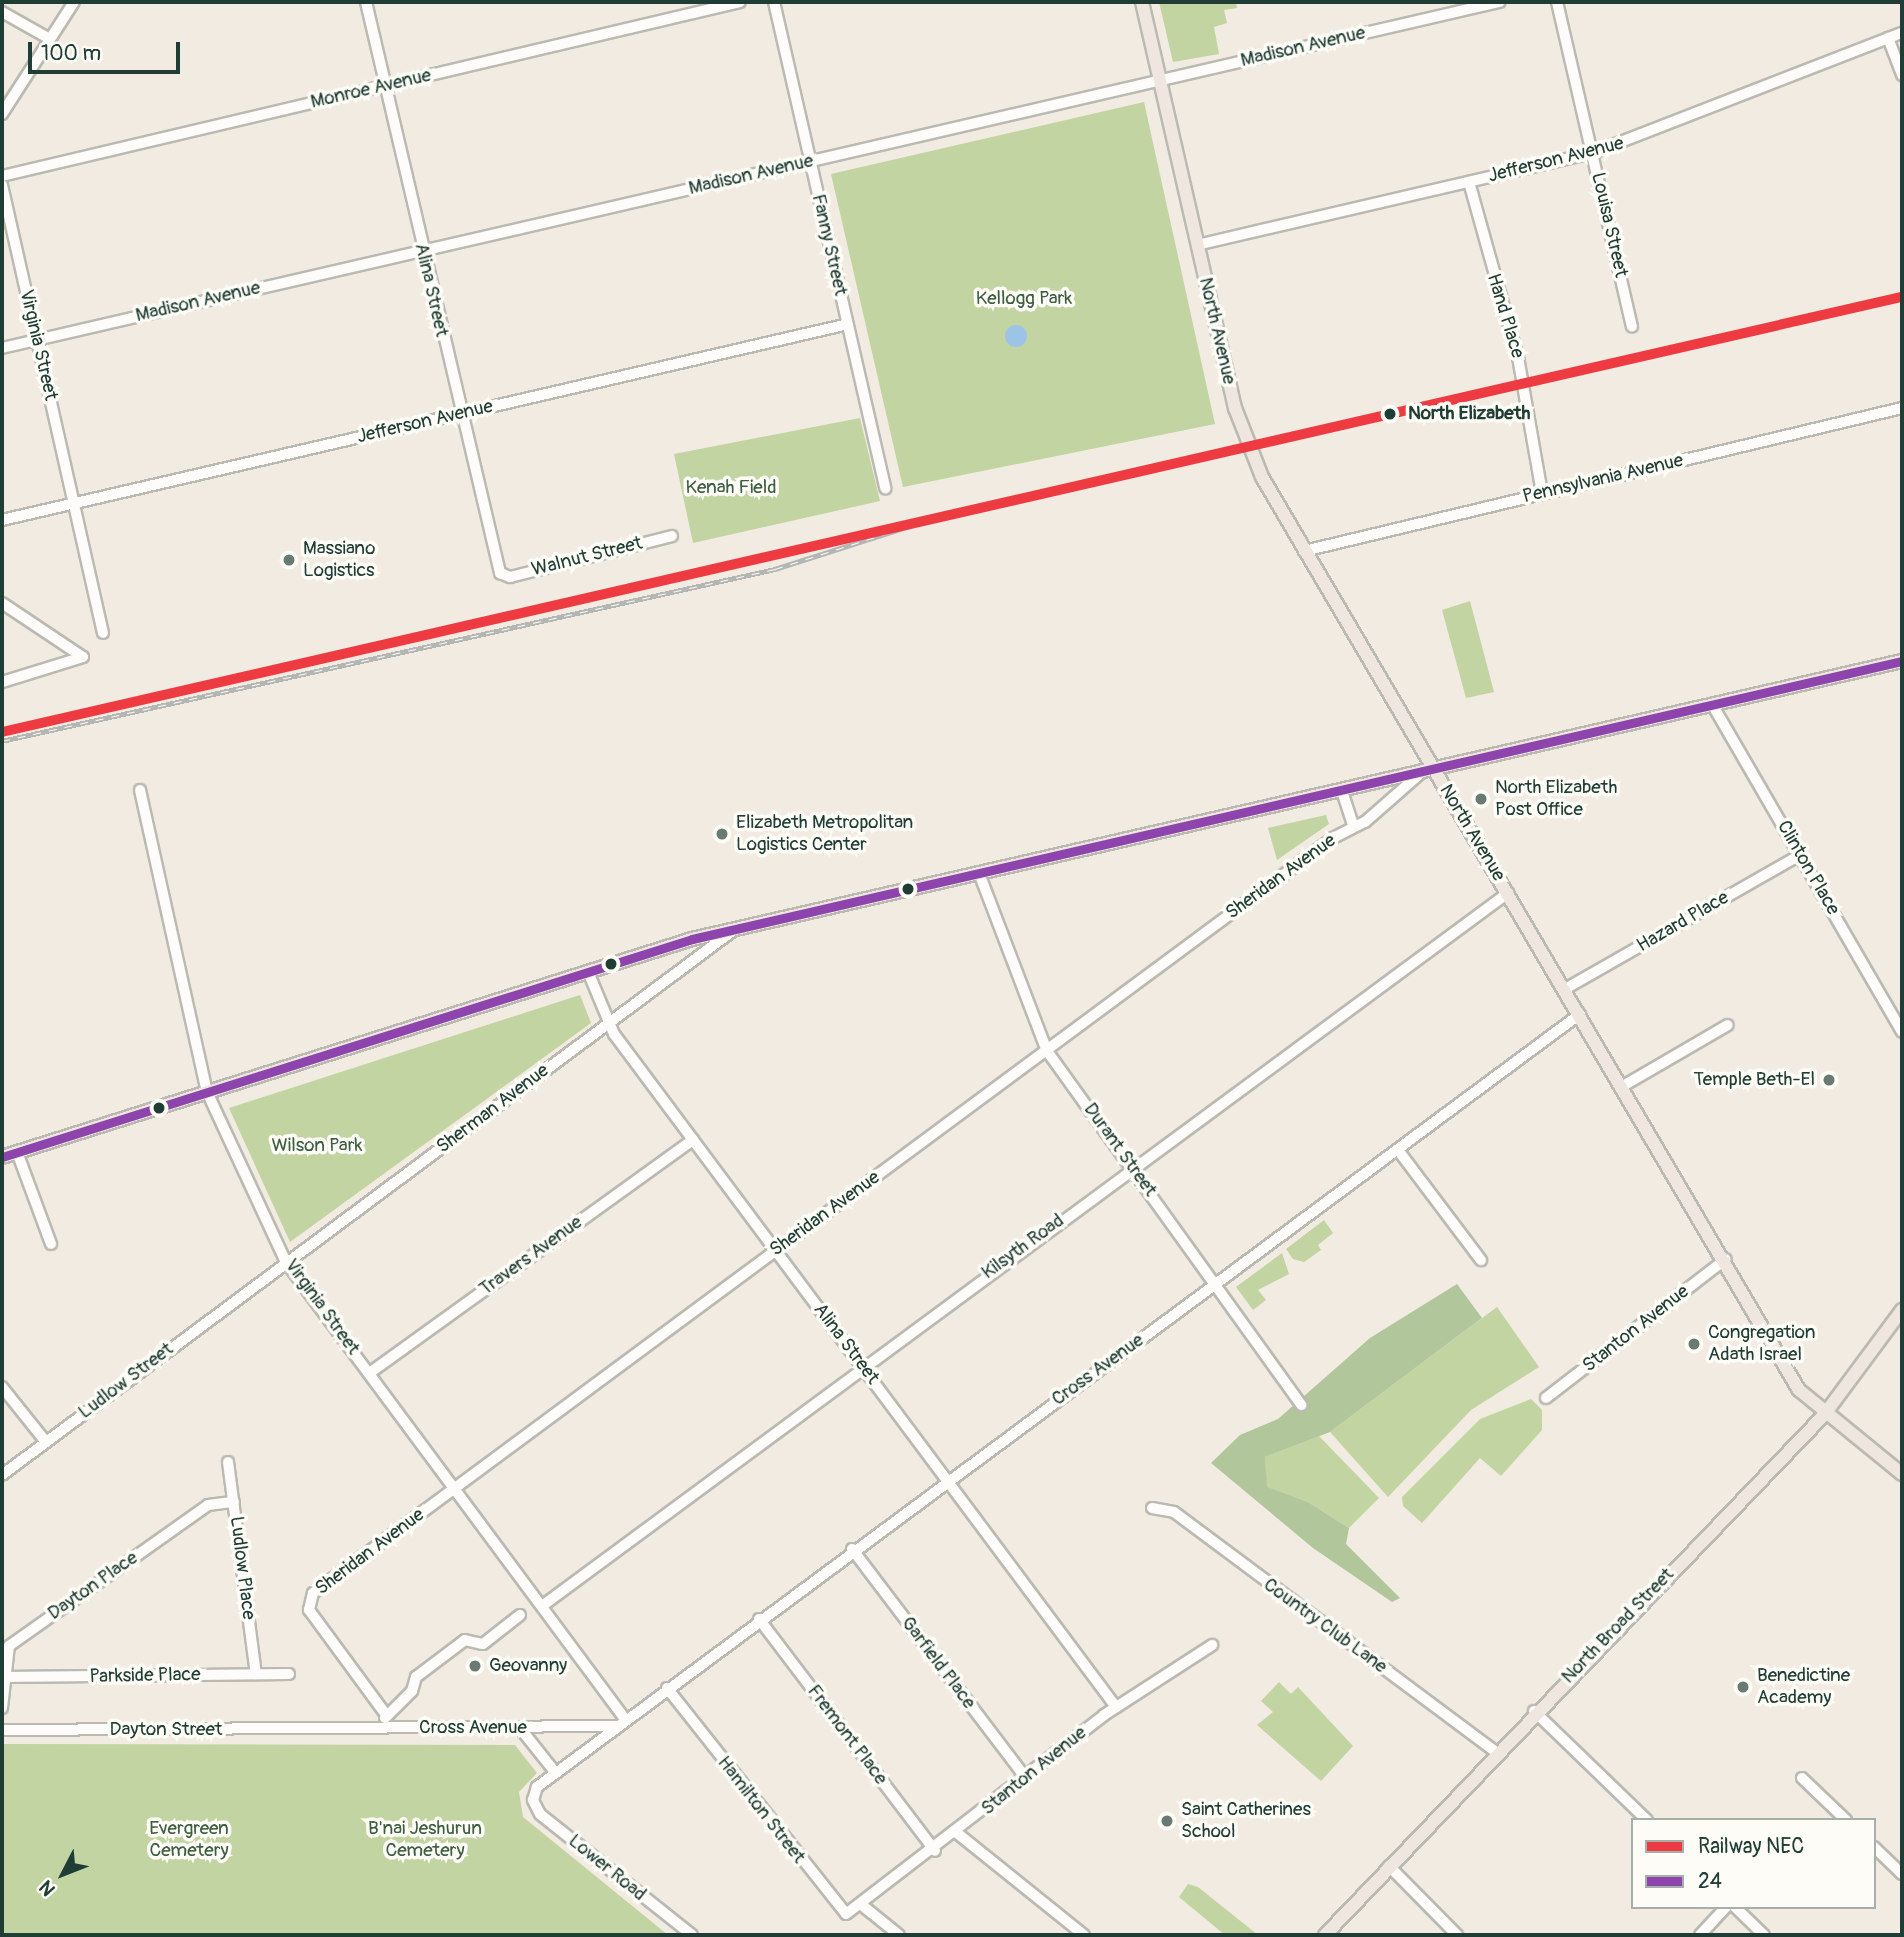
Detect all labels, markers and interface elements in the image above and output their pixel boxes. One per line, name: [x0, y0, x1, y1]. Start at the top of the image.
street label: Madison Avenue: [1239, 22, 1367, 72]
scale bar: [32, 28, 184, 72]
text: 100 m: [41, 40, 101, 67]
street label: Monroe Avenue: [309, 64, 433, 114]
street label: Jefferson Avenue: [1486, 132, 1626, 188]
street label: Madison Avenue: [687, 150, 815, 200]
street label: Louisa Street: [1586, 170, 1632, 280]
street label: Fanny Street: [806, 192, 852, 298]
street label: Alina Street: [409, 241, 453, 339]
street label: Hand Place: [1481, 271, 1529, 361]
street label: North Avenue: [1194, 275, 1240, 387]
street label: Madison Avenue: [134, 277, 262, 327]
street label: Virginia Street: [14, 287, 62, 403]
park label: Kellogg Park: [976, 288, 1072, 310]
street label: Jefferson Avenue: [355, 395, 495, 449]
marker: North Elizabeth: [1379, 403, 1401, 425]
place label: North Elizabeth: [1408, 403, 1530, 425]
street label: Pennsylvania Avenue: [1521, 449, 1685, 509]
park label: Kenah Field: [685, 477, 777, 499]
street label: Walnut Street: [529, 532, 645, 582]
place label: Massiano Logistics: [303, 538, 375, 582]
marker: Massiano Logistics: [281, 552, 297, 568]
place label: North Elizabeth Post Office: [1495, 777, 1617, 821]
street label: North Avenue: [1434, 780, 1510, 886]
marker: North Elizabeth Post Office: [1473, 791, 1489, 807]
place label: Elizabeth Metropolitan Logistics Center: [736, 812, 913, 856]
street label: Clinton Place: [1772, 817, 1844, 919]
marker: Elizabeth Metropolitan Logistics Center: [714, 826, 730, 842]
street label: Sheridan Avenue: [1222, 829, 1340, 925]
unlabelled marker: [901, 882, 915, 896]
street label: Hazard Place: [1633, 887, 1733, 957]
unlabelled marker: [604, 957, 618, 971]
street label: Sherman Avenue: [432, 1059, 554, 1159]
place label: Temple Beth-El: [1693, 1069, 1815, 1091]
marker: Temple Beth-El: [1821, 1072, 1837, 1088]
street label: Durant Street: [1078, 1099, 1162, 1201]
unlabelled marker: [152, 1101, 166, 1115]
park label: Wilson Park: [272, 1135, 362, 1157]
street label: Sheridan Avenue: [766, 1166, 884, 1262]
street label: Kilsyth Road: [977, 1210, 1069, 1284]
street label: Travers Avenue: [475, 1211, 587, 1301]
street label: Virginia Street: [280, 1255, 364, 1359]
street label: Stanton Avenue: [1578, 1280, 1694, 1378]
street label: Alina Street: [808, 1299, 884, 1389]
place label: Congregation Adath Israel: [1708, 1322, 1815, 1366]
street label: Cross Avenue: [1048, 1329, 1148, 1411]
marker: Congregation Adath Israel: [1686, 1336, 1702, 1352]
street label: Ludlow Street: [74, 1338, 178, 1424]
street label: Sheridan Avenue: [311, 1504, 429, 1600]
street label: Ludlow Place: [224, 1515, 260, 1621]
street label: Dayton Place: [44, 1547, 142, 1625]
street label: North Broad Street: [1557, 1564, 1679, 1688]
street label: Country Club Lane: [1259, 1574, 1391, 1678]
street label: Garfield Place: [896, 1612, 980, 1714]
place label: Geovanny: [489, 1655, 567, 1677]
marker: Geovanny: [467, 1658, 483, 1674]
street label: Parkside Place: [89, 1664, 201, 1688]
place label: Benedictine Academy: [1757, 1665, 1850, 1709]
marker: Benedictine Academy: [1735, 1679, 1751, 1695]
street label: Fremont Place: [802, 1681, 892, 1789]
street label: Cross Avenue: [419, 1717, 527, 1739]
street label: Dayton Street: [110, 1719, 222, 1741]
street label: Stanton Avenue: [977, 1722, 1091, 1820]
street label: Hamilton Street: [712, 1752, 810, 1868]
place label: Saint Catherines School: [1181, 1799, 1311, 1843]
marker: Saint Catherines School: [1159, 1813, 1175, 1829]
park label: Evergreen Cemetery: [149, 1818, 229, 1862]
park label: B'nai Jeshurun Cemetery: [368, 1818, 482, 1862]
legend: [1631, 1818, 1876, 1909]
street label: Lower Road: [564, 1830, 650, 1906]
text: Railway NEC: [1698, 1833, 1804, 1860]
north arrow: [28, 1839, 98, 1909]
text: 24: [1698, 1868, 1722, 1895]
text: N: [34, 1875, 61, 1901]

